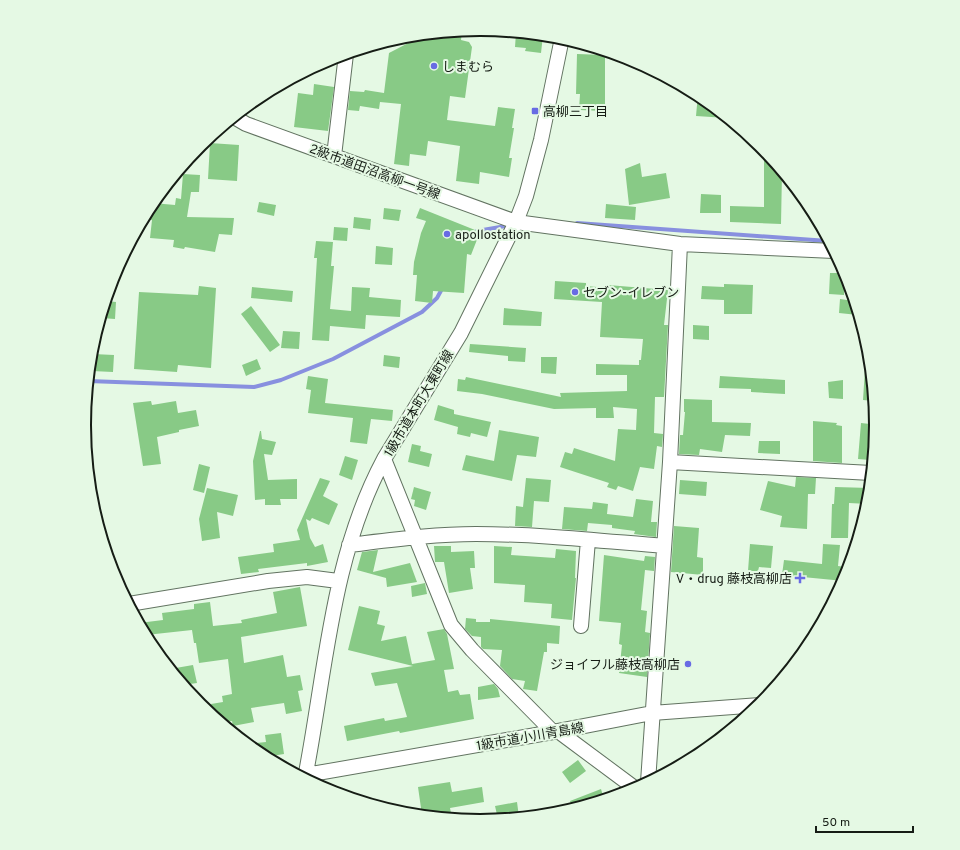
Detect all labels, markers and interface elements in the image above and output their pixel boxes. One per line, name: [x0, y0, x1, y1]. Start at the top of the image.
place label: しまむら: [442, 60, 494, 76]
marker: しまむら: [429, 61, 439, 71]
place label: 高柳三丁目: [543, 105, 608, 121]
marker: 高柳三丁目: [530, 106, 540, 116]
street label: 2級市道田沼高柳一号線: [307, 141, 442, 204]
place label: apollostation: [455, 228, 531, 244]
marker: apollostation: [442, 229, 452, 239]
place label: セブン-イレブン: [583, 285, 679, 302]
marker: セブン-イレブン: [570, 287, 580, 297]
street label: 1級市道本町大東町線: [381, 347, 458, 460]
place label: V・drug 藤枝高柳店: [676, 572, 792, 588]
marker: V・drug 藤枝高柳店: [795, 573, 805, 583]
place label: ジョイフル藤枝高柳店: [550, 658, 680, 674]
marker: ジョイフル藤枝高柳店: [683, 659, 693, 669]
street label: 1級市道小川青島線: [475, 720, 585, 755]
scale bar: [816, 808, 913, 834]
text: 50 m: [822, 815, 850, 831]

